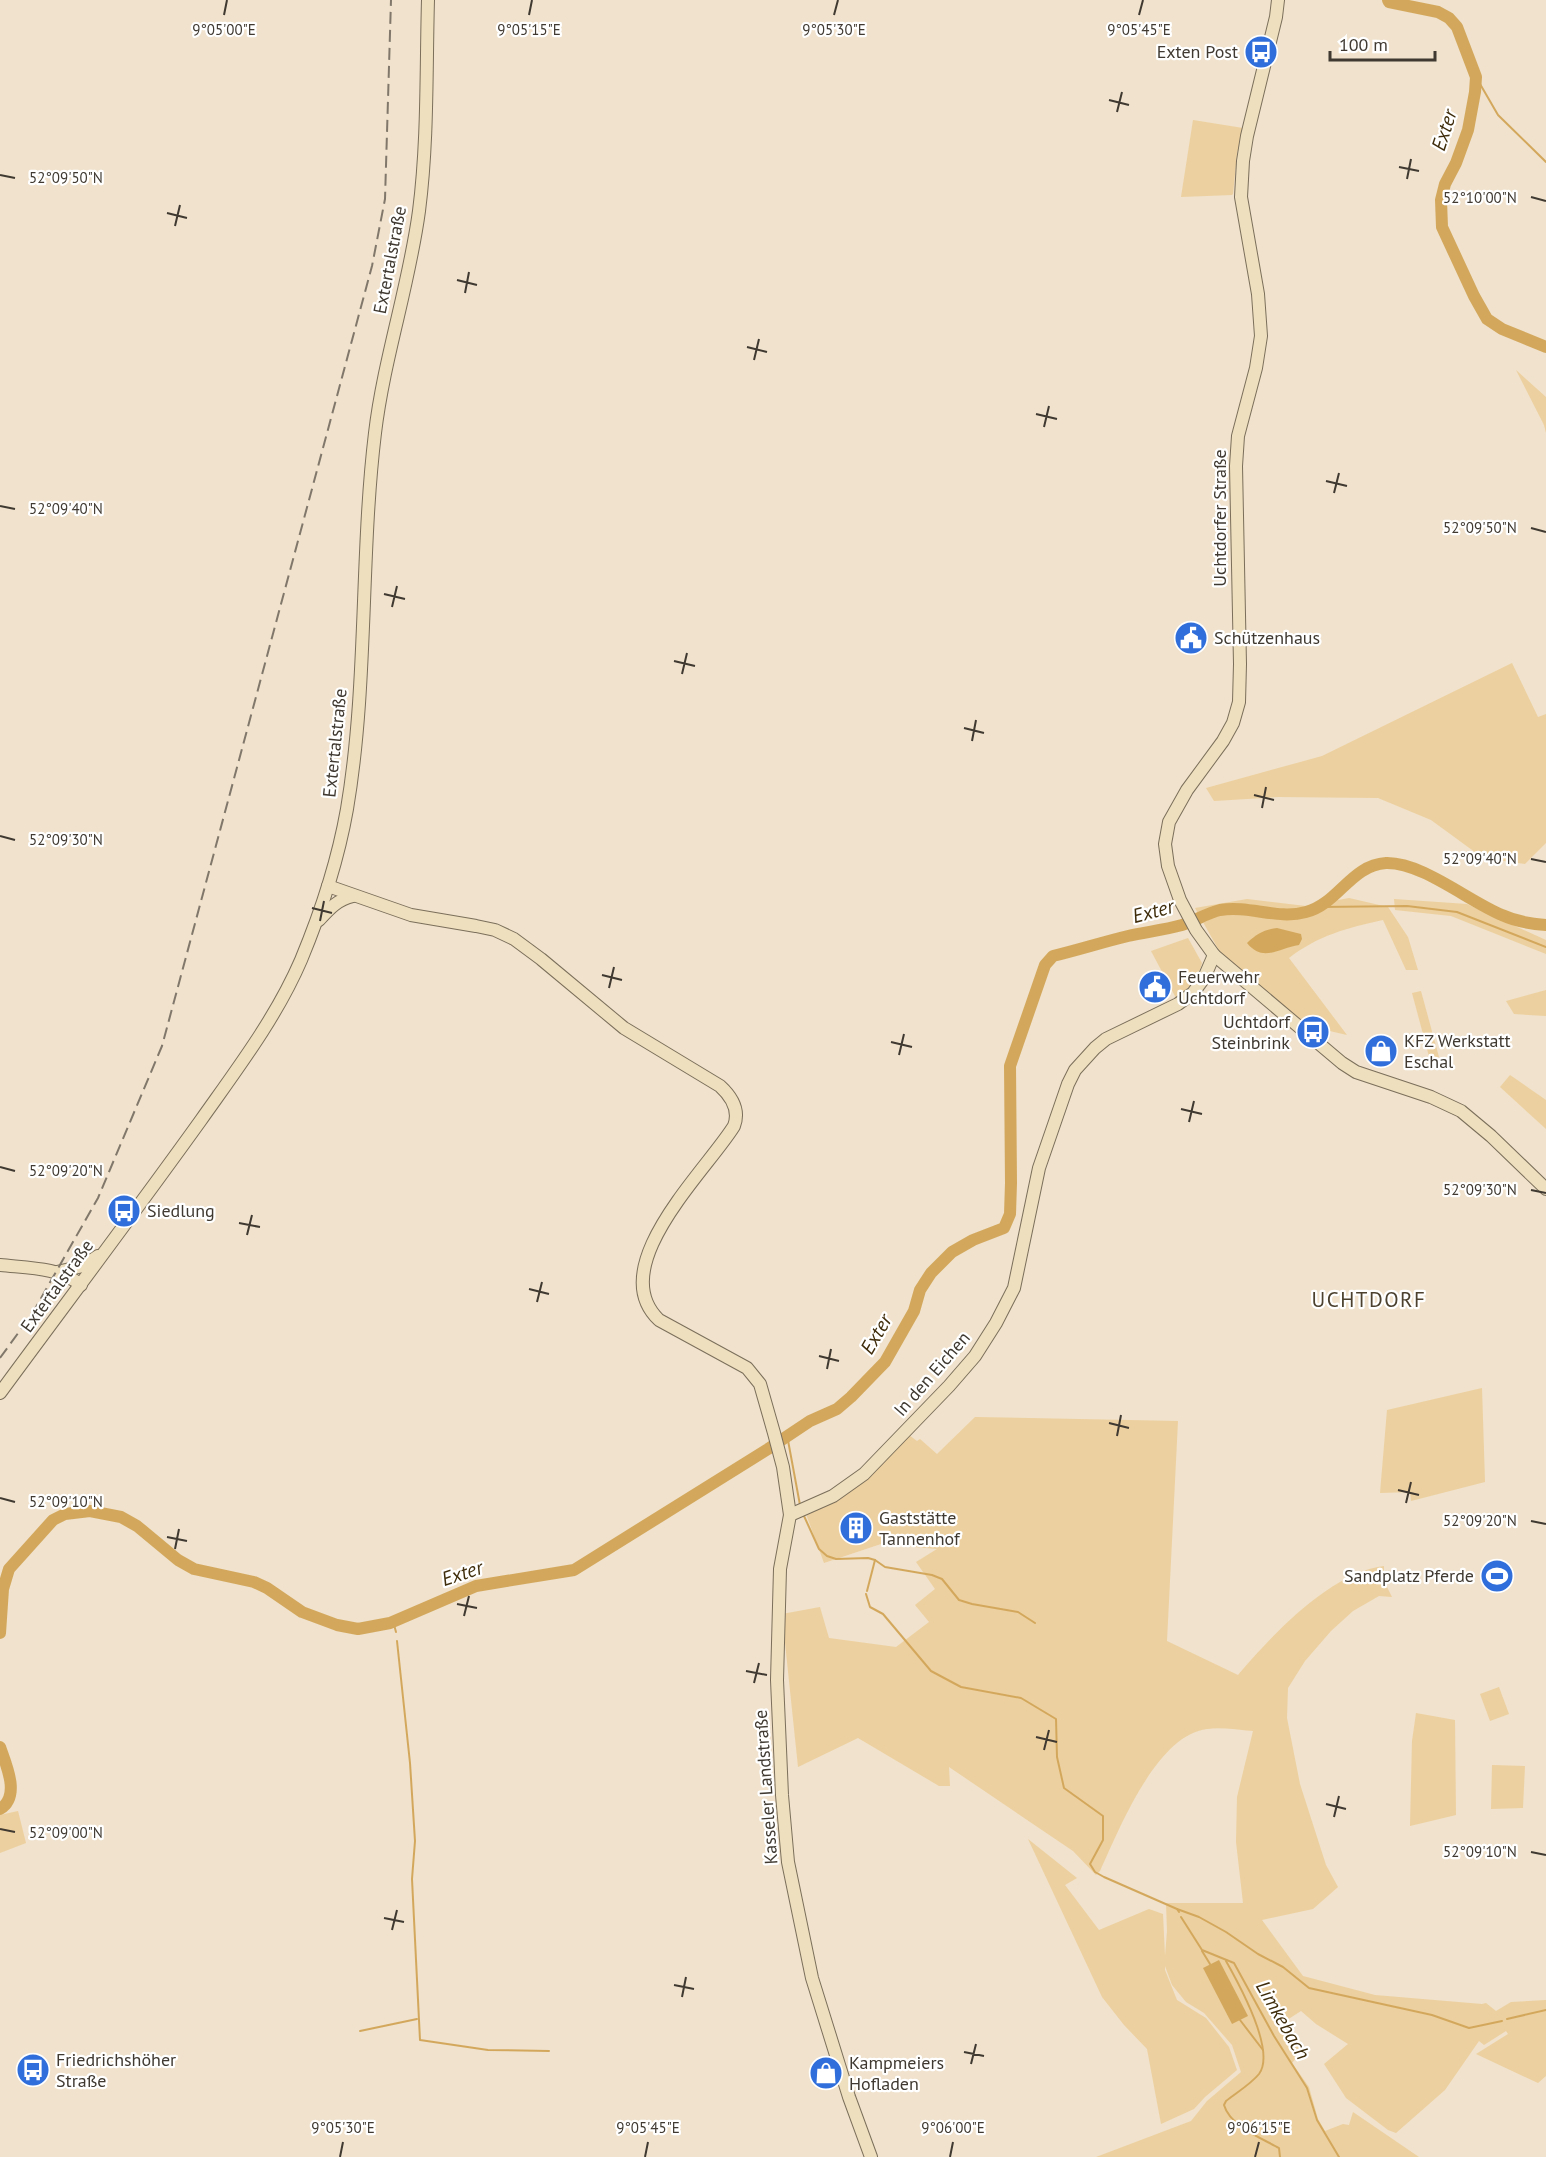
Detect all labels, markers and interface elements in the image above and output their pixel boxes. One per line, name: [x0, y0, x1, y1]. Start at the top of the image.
text: 9°05'00"E: [192, 20, 256, 39]
text: 9°05'15"E: [497, 20, 561, 39]
text: 9°05'30"E: [802, 20, 866, 39]
text: 9°05'45"E: [1107, 20, 1171, 39]
scale bar: [1330, 24, 1435, 62]
text: 100 m: [1339, 33, 1388, 56]
bus stop icon: Exten Post: [1243, 34, 1279, 70]
place label: Exten Post: [1157, 40, 1238, 63]
water label: Exter: [1425, 105, 1463, 154]
text: 52°09'50"N: [29, 168, 103, 187]
text: 52°10'00"N: [1443, 188, 1517, 207]
street label: Extertalstraße: [368, 204, 411, 316]
street label: Uchtdorfer Straße: [1208, 449, 1231, 587]
text: 52°09'40"N: [29, 499, 103, 518]
text: 52°09'50"N: [1443, 518, 1517, 537]
public building icon: Schützenhaus: [1173, 620, 1209, 656]
place label: Schützenhaus: [1214, 626, 1320, 649]
street label: Extertalstraße: [317, 687, 352, 799]
text: 52°09'30"N: [29, 830, 103, 849]
text: 52°09'40"N: [1443, 849, 1517, 868]
water label: Exter: [1129, 893, 1178, 929]
place label: Feuerwehr Uchtdorf: [1178, 965, 1260, 1009]
public building icon: Feuerwehr Uchtdorf: [1137, 969, 1173, 1005]
place label: Uchtdorf Steinbrink: [1212, 1010, 1291, 1054]
bus stop icon: Uchtdorf Steinbrink: [1295, 1014, 1331, 1050]
place label: KFZ Werkstatt Eschal: [1404, 1029, 1511, 1073]
shop icon: KFZ Werkstatt Eschal: [1363, 1033, 1399, 1069]
text: 52°09'20"N: [29, 1161, 103, 1180]
text: 52°09'30"N: [1443, 1180, 1517, 1199]
bus stop icon: Siedlung: [106, 1193, 142, 1229]
place label: Siedlung: [147, 1199, 215, 1222]
street label: Extertalstraße: [15, 1235, 98, 1337]
district label: UCHTDORF: [1312, 1286, 1426, 1313]
water label: Exter: [854, 1308, 898, 1359]
street label: In den Eichen: [889, 1327, 975, 1421]
text: 52°09'10"N: [29, 1492, 103, 1511]
place label: Gaststätte Tannenhof: [879, 1506, 961, 1550]
building icon: Gaststätte Tannenhof: [838, 1510, 874, 1546]
text: 52°09'20"N: [1443, 1511, 1517, 1530]
water label: Exter: [438, 1554, 487, 1592]
sports icon: Sandplatz Pferde: [1479, 1558, 1515, 1594]
place label: Sandplatz Pferde: [1344, 1564, 1474, 1587]
street label: Kasseler Landstraße: [749, 1709, 782, 1865]
text: 52°09'00"N: [29, 1823, 103, 1842]
text: 52°09'10"N: [1443, 1842, 1517, 1861]
water label: Limkebach: [1250, 1976, 1316, 2064]
place label: Friedrichshöher Straße: [56, 2048, 176, 2092]
place label: Kampmeiers Hofladen: [849, 2051, 944, 2095]
bus stop icon: Friedrichshöher Straße: [15, 2052, 51, 2088]
shop icon: Kampmeiers Hofladen: [808, 2055, 844, 2091]
text: 9°05'30"E: [311, 2118, 375, 2137]
text: 9°05'45"E: [616, 2118, 680, 2137]
text: 9°06'00"E: [921, 2118, 985, 2137]
text: 9°06'15"E: [1227, 2118, 1291, 2137]

